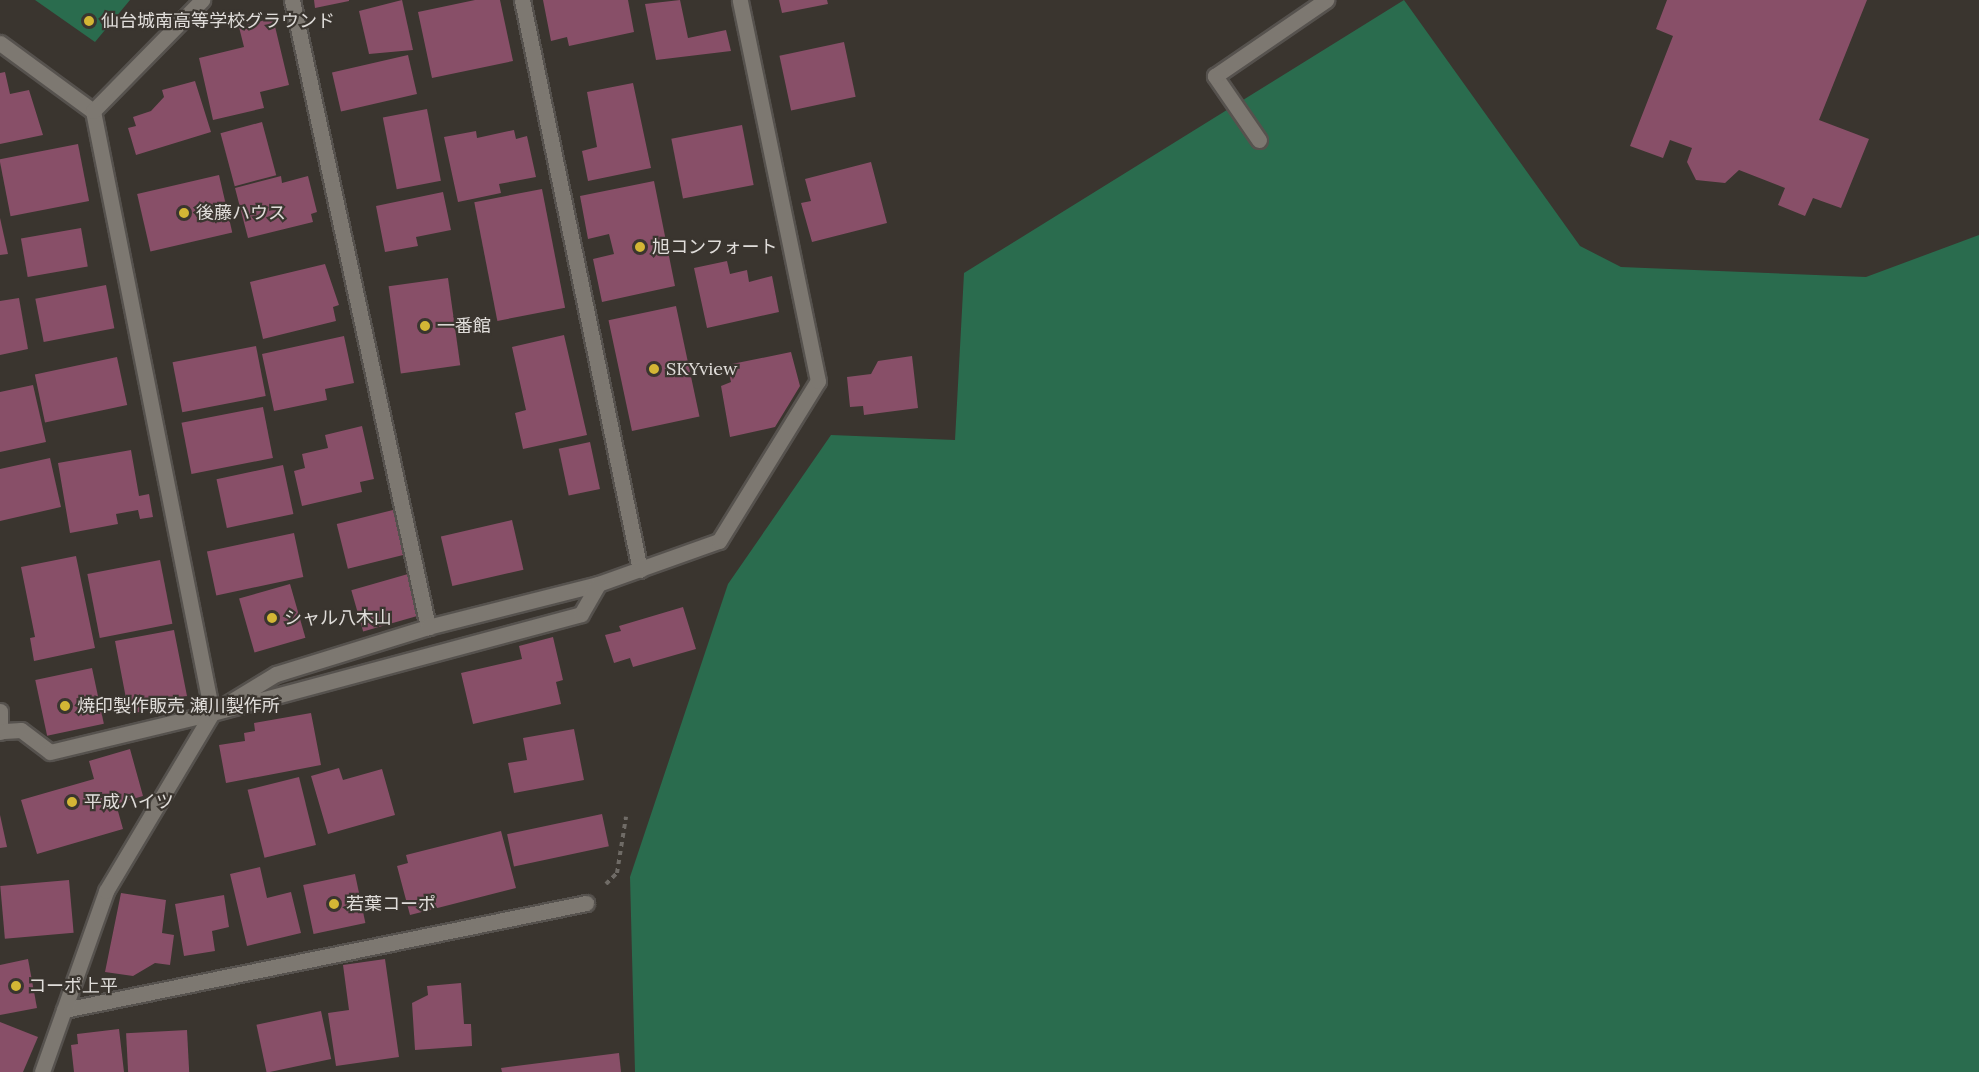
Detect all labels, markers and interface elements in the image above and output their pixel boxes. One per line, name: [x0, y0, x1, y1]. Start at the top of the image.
place label: 仙台城南高等学校グラウンド: [101, 10, 335, 32]
marker: 仙台城南高等学校グラウンド: [82, 14, 96, 28]
place label: 後藤ハウス: [196, 202, 286, 224]
marker: 後藤ハウス: [177, 206, 191, 220]
place label: 旭コンフォート: [652, 236, 778, 258]
marker: 旭コンフォート: [633, 240, 647, 254]
place label: 一番館: [437, 315, 491, 337]
marker: 一番館: [418, 319, 432, 333]
place label: SKYview: [666, 358, 737, 380]
marker: SKYview: [647, 362, 661, 376]
place label: シャル八木山: [284, 607, 392, 629]
marker: シャル八木山: [265, 611, 279, 625]
place label: 焼印製作販売 瀬川製作所: [77, 695, 280, 717]
marker: 焼印製作販売 瀬川製作所: [58, 699, 72, 713]
place label: 平成ハイツ: [84, 791, 174, 813]
marker: 平成ハイツ: [65, 795, 79, 809]
place label: 若葉コーポ: [346, 893, 436, 915]
marker: 若葉コーポ: [327, 897, 341, 911]
place label: コーポ上平: [28, 975, 118, 997]
marker: コーポ上平: [9, 979, 23, 993]

